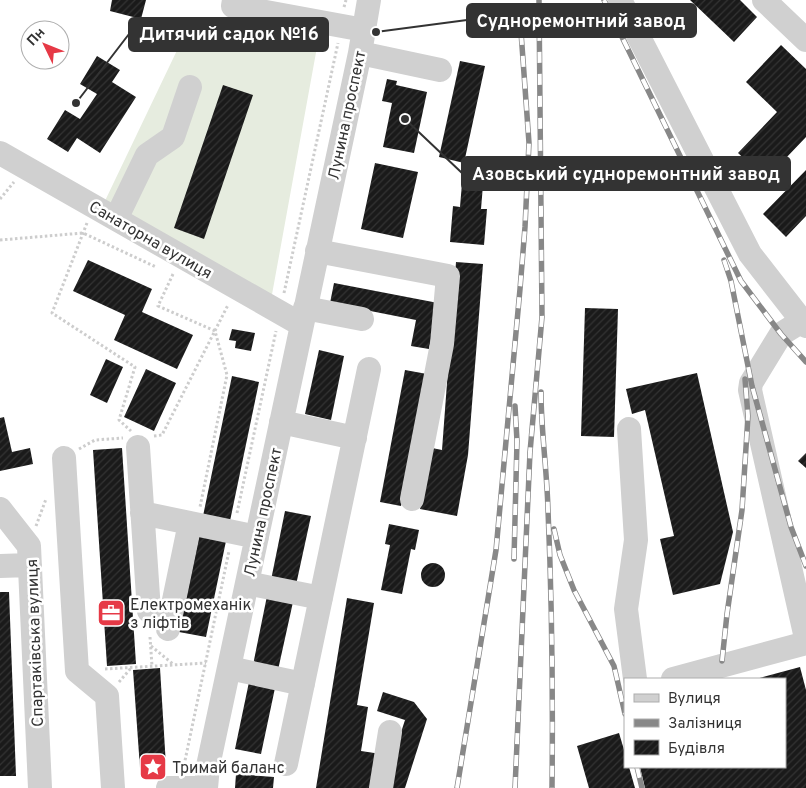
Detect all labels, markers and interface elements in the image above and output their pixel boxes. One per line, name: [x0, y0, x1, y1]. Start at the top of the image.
callout: Судноремонтний завод: [467, 4, 696, 37]
text: Судноремонтний завод: [476, 11, 686, 34]
callout: Дитячий садок №16: [129, 18, 328, 51]
north arrow: [20, 20, 70, 70]
text: Пн: [24, 24, 49, 50]
text: Дитячий садок №16: [139, 24, 319, 47]
street label: Лунина проспект: [324, 49, 371, 182]
callout: Азовський судноремонтний завод: [462, 157, 790, 190]
text: Азовський судноремонтний завод: [472, 164, 780, 187]
street label: Санаторна вулиця: [85, 197, 215, 284]
street label: Лунина проспект: [240, 446, 287, 579]
street label: Спартаківська вулиця: [23, 559, 49, 727]
place label: Електромеханік з ліфтів: [130, 596, 252, 634]
office icon: Електромеханік з ліфтів: [96, 598, 126, 628]
legend: [624, 678, 786, 768]
text: Вулиця: [668, 690, 721, 709]
text: Залізниця: [668, 715, 742, 734]
text: Будівля: [668, 740, 725, 759]
place icon: Тримай баланс: [138, 752, 168, 782]
place label: Тримай баланс: [172, 759, 285, 779]

